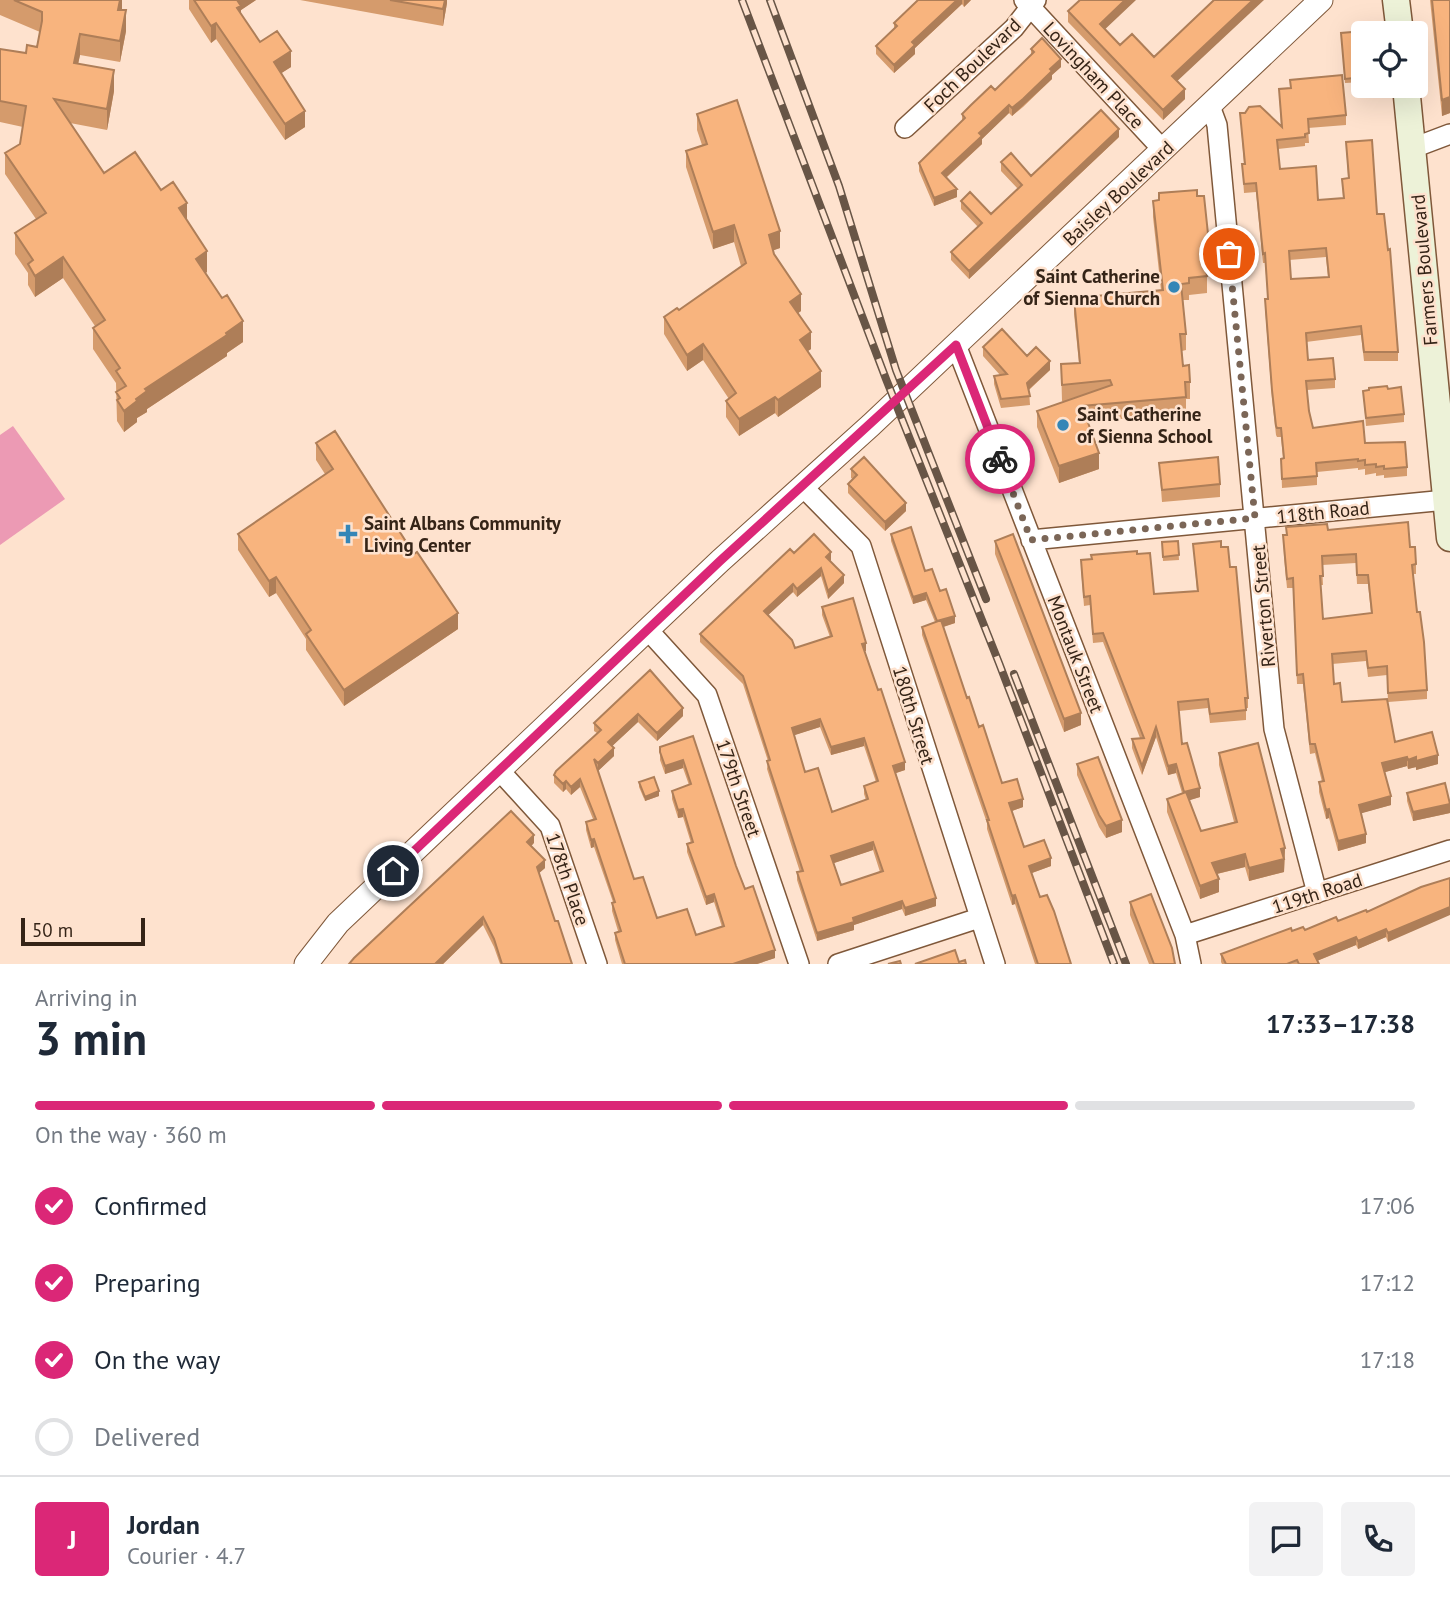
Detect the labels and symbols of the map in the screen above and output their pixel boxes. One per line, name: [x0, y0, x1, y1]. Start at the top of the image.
street label: Foch Boulevard: [918, 13, 1026, 117]
street label: Lovingham Place: [1038, 17, 1150, 133]
street label: Baisley Boulevard: [1057, 135, 1179, 251]
street label: Farmers Boulevard: [1405, 193, 1443, 347]
pin: [1199, 224, 1259, 284]
place label: Saint Catherine of Sienna Church: [1023, 264, 1160, 310]
marker: Saint Catherine of Sienna Church: [1166, 279, 1182, 295]
place label: Saint Catherine of Sienna School: [1077, 402, 1213, 448]
marker: Saint Catherine of Sienna School: [1055, 417, 1071, 433]
courier: [965, 424, 1035, 494]
street label: 118th Road: [1275, 495, 1371, 529]
place label: Saint Albans Community Living Center: [364, 511, 562, 557]
marker: Saint Albans Community Living Center: [338, 524, 358, 544]
street label: Riverton Street: [1246, 543, 1280, 668]
street label: Montauk Street: [1043, 592, 1110, 717]
street label: 180th Street: [888, 663, 940, 768]
street label: 179th Street: [711, 736, 767, 840]
street label: 178th Place: [541, 830, 595, 928]
pin: [363, 841, 423, 901]
street label: 119th Road: [1269, 867, 1365, 919]
scale bar: [21, 915, 145, 947]

